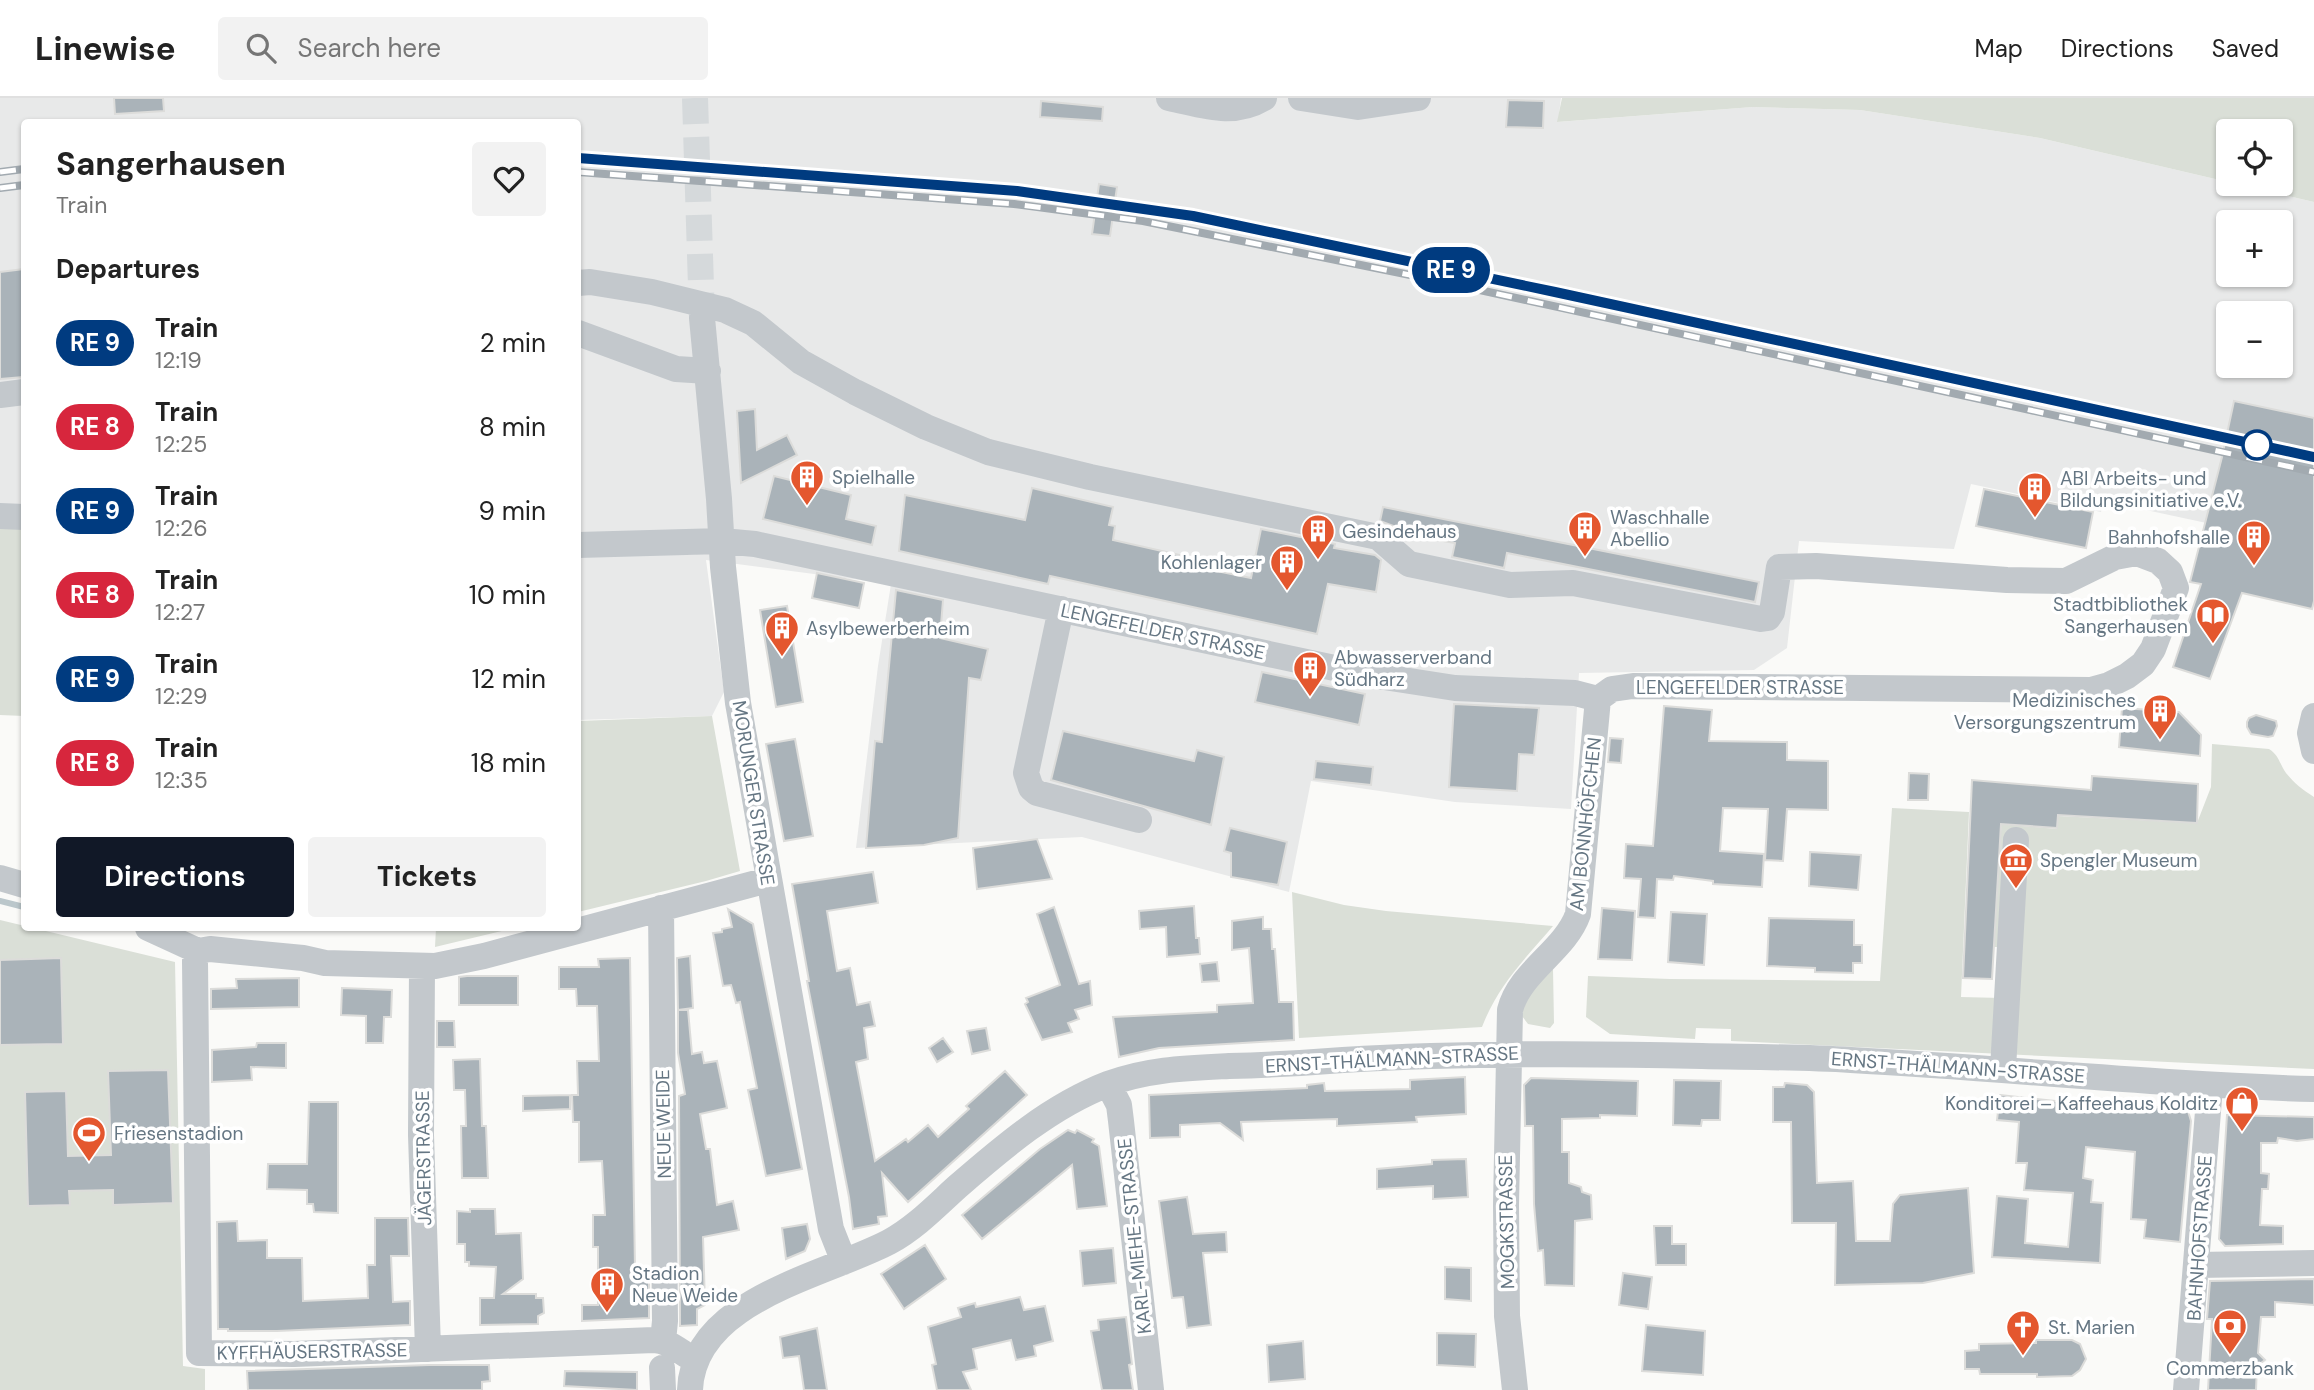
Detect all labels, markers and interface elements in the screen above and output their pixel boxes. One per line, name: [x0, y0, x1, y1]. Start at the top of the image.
search box: [218, 17, 708, 80]
text: Linewise: [35, 27, 176, 70]
icon: search: [242, 29, 280, 67]
text: Search here: [298, 31, 441, 65]
text: Map: [1975, 33, 2023, 64]
text: Directions: [2061, 33, 2174, 64]
text: Saved: [2212, 33, 2279, 64]
map controls: [2216, 119, 2293, 378]
button: locate: [2216, 119, 2293, 196]
text: Sangerhausen: [56, 142, 286, 185]
button: heart: [472, 142, 546, 216]
text: Train: [56, 190, 107, 220]
button: +: [2216, 210, 2293, 287]
line badge: RE 9: [1402, 247, 1500, 293]
text: Departures: [56, 252, 200, 286]
text: RE 9: [1426, 254, 1476, 285]
button: −: [2216, 301, 2293, 378]
text: Train: [155, 311, 218, 345]
text: 2 min: [480, 326, 546, 360]
text: RE 9: [70, 327, 120, 358]
text: 12:19: [155, 345, 202, 375]
text: Train: [155, 395, 218, 429]
text: 8 min: [479, 410, 546, 444]
text: RE 8: [70, 411, 120, 442]
text: 12:25: [155, 429, 207, 459]
unlabelled marker: [2242, 430, 2272, 460]
building icon: Spielhalle: [788, 458, 826, 507]
place label: Spielhalle: [832, 465, 915, 490]
place label: ABI Arbeits- und Bildungsinitiative e.V.: [2060, 466, 2242, 513]
building icon: ABI Arbeits- und Bildungsinitiative e.V.: [2016, 470, 2054, 519]
text: Train: [155, 479, 218, 513]
text: 9 min: [478, 494, 546, 528]
text: RE 9: [70, 495, 120, 526]
place label: Waschhalle Abellio: [1610, 505, 1710, 552]
building icon: Waschhalle Abellio: [1566, 509, 1604, 558]
building icon: Gesindehaus: [1299, 512, 1337, 561]
text: 12:26: [155, 513, 208, 543]
building icon: Bahnhofshalle: [2235, 518, 2273, 567]
place label: Gesindehaus: [1342, 519, 1457, 544]
place label: Bahnhofshalle: [2108, 525, 2230, 550]
building icon: Kohlenlager: [1268, 543, 1306, 592]
place label: Kohlenlager: [1161, 550, 1262, 575]
text: Train: [155, 563, 218, 597]
text: 10 min: [469, 578, 546, 612]
text: RE 8: [70, 579, 120, 610]
place label: Stadtbibliothek Sangerhausen: [2053, 592, 2188, 639]
library icon: Stadtbibliothek Sangerhausen: [2194, 596, 2232, 645]
text: 12:27: [155, 597, 205, 627]
street label: LENGEFELDER STRASSE: [1059, 598, 1267, 665]
building icon: Asylbewerberheim: [763, 609, 801, 658]
place label: Asylbewerberheim: [806, 616, 970, 641]
place label: Abwasserverband Südharz: [1334, 645, 1492, 692]
text: Train: [155, 647, 218, 681]
building icon: Abwasserverband Südharz: [1291, 649, 1329, 698]
text: 12 min: [472, 662, 546, 696]
text: RE 9: [70, 663, 120, 694]
street label: LENGEFELDER STRASSE: [1636, 675, 1844, 700]
text: 12:29: [155, 681, 208, 711]
place label: Medizinisches Versorgungszentrum: [1954, 688, 2136, 735]
building icon: Medizinisches Versorgungszentrum: [2141, 692, 2179, 741]
street label: MORUNGER STRASSE: [727, 699, 780, 887]
text: Train: [155, 731, 218, 765]
street label: AM BONNHÖFCHEN: [1564, 736, 1607, 912]
text: 18 min: [471, 746, 546, 780]
text: RE 8: [70, 747, 120, 778]
text: 12:35: [155, 765, 208, 795]
button: Directions: [56, 837, 294, 917]
button: Tickets: [308, 837, 546, 917]
museum icon: Spengler Museum: [1997, 841, 2035, 890]
place label: Spengler Museum: [2040, 848, 2197, 873]
street label: ERNST-THÄLMANN-STRASSE: [1264, 1040, 1520, 1079]
street label: ERNST-THÄLMANN-STRASSE: [1830, 1046, 2086, 1089]
street label: NEUE WEIDE: [650, 1069, 677, 1179]
shop icon: Konditorei – Kaffeehaus Kolditz: [2223, 1084, 2261, 1133]
street label: JÄGERSTRASSE: [410, 1090, 437, 1226]
place label: Konditorei – Kaffeehaus Kolditz: [1945, 1091, 2218, 1116]
sports icon: Friesenstadion: [70, 1114, 108, 1163]
place label: Friesenstadion: [114, 1121, 243, 1146]
street label: KARL-MIEHE-STRASSE: [1112, 1137, 1157, 1335]
street label: BAHNHOFSTRASSE: [2181, 1154, 2218, 1322]
street label: MOGKSTRASSE: [1493, 1155, 1520, 1289]
place label: Stadion Neue Weide: [632, 1261, 738, 1308]
building icon: Stadion Neue Weide: [588, 1265, 626, 1314]
bank icon: Commerzbank: [2211, 1307, 2249, 1356]
church icon: St. Marien: [2004, 1308, 2042, 1357]
place label: St. Marien: [2048, 1315, 2135, 1340]
street label: KYFFHÄUSERSTRASSE: [216, 1337, 408, 1366]
place label: Commerzbank: [2166, 1356, 2294, 1381]

